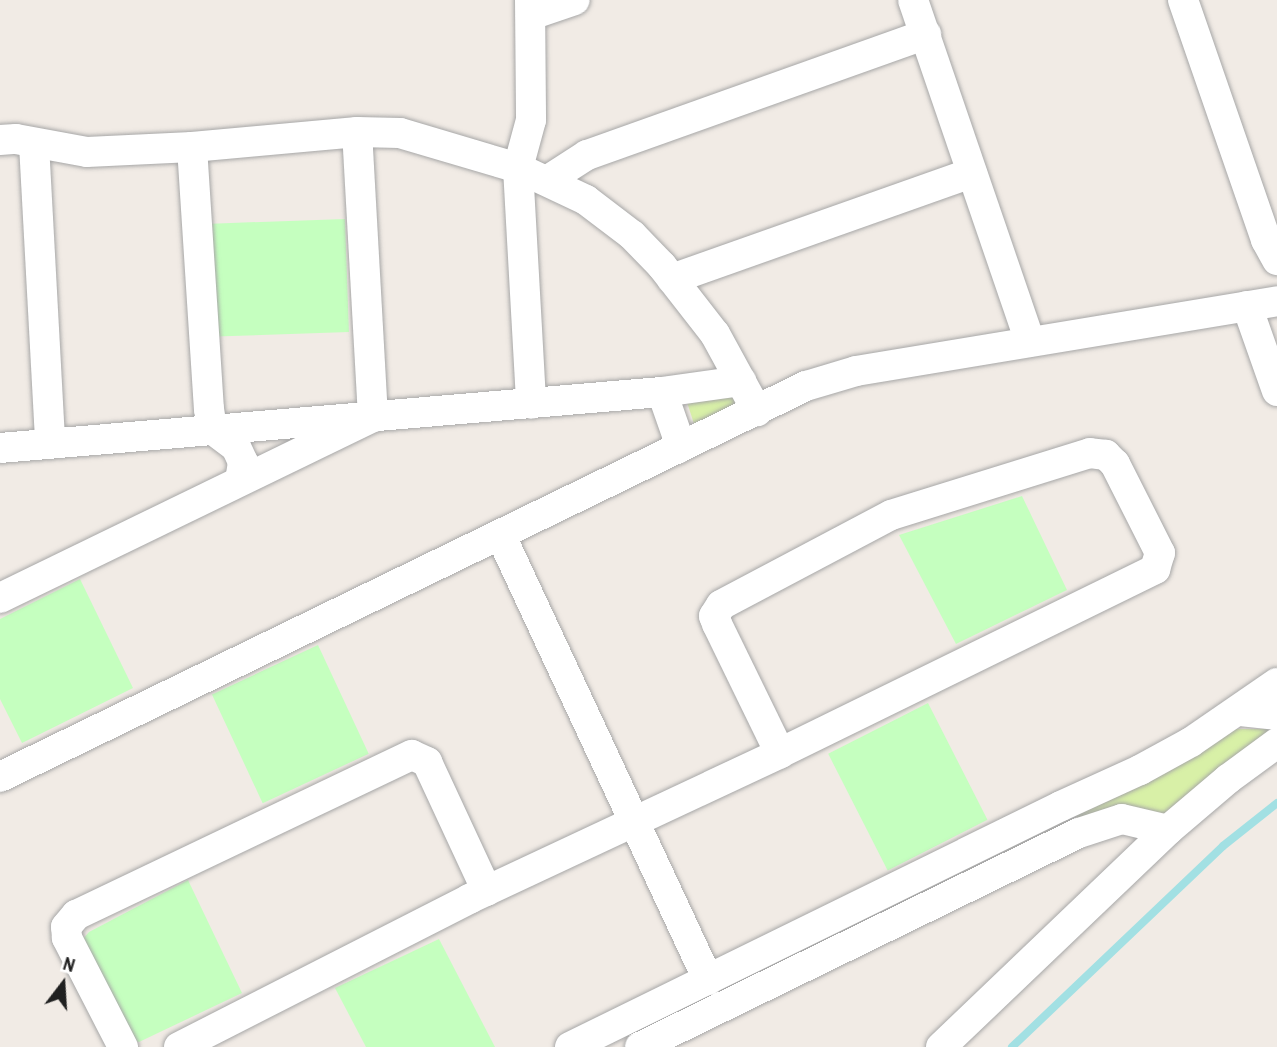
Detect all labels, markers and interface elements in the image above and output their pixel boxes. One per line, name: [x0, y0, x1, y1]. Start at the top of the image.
north arrow: [28, 949, 98, 1019]
text: N: [60, 950, 78, 978]

